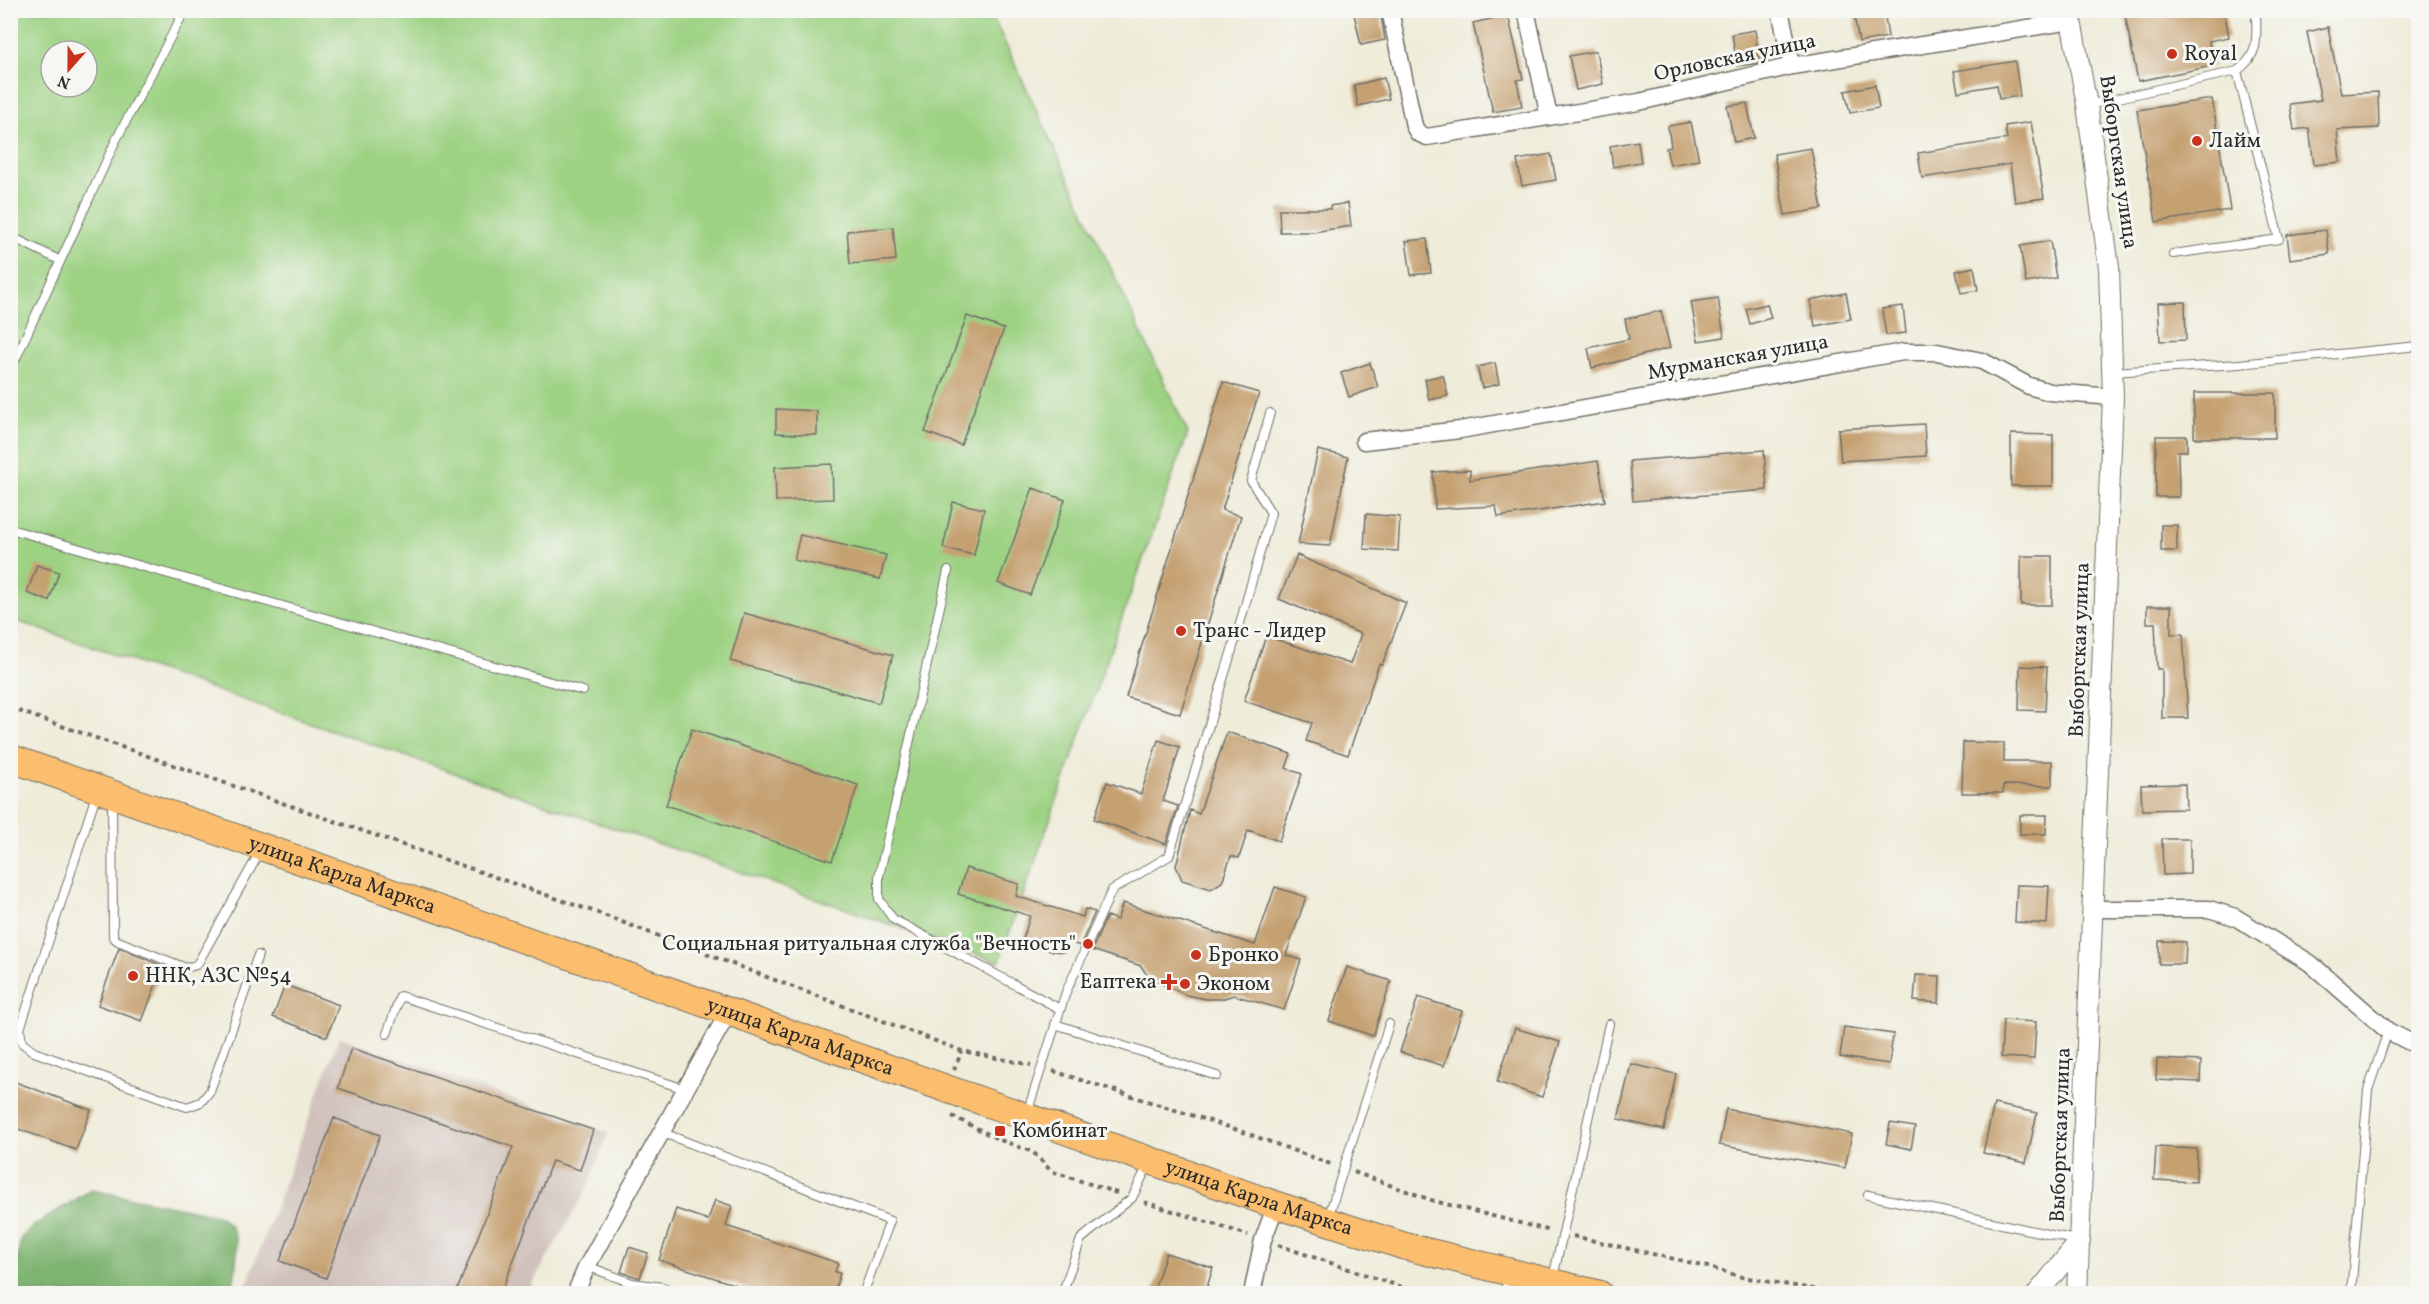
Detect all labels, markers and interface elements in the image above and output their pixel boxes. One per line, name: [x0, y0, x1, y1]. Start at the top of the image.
street label: Орловская улица: [1651, 27, 1819, 89]
north arrow: [39, 39, 99, 99]
place label: Royal: [2184, 40, 2237, 69]
marker: Royal: [2165, 47, 2179, 61]
text: N: [55, 69, 74, 93]
street label: Выборгская улица: [2091, 73, 2145, 251]
place label: Лайм: [2209, 127, 2261, 156]
marker: Лайм: [2190, 134, 2204, 148]
street label: Мурманская улица: [1645, 328, 1831, 388]
street label: Выборгская улица: [2062, 562, 2098, 738]
place label: Транс - Лидер: [1193, 617, 1326, 646]
marker: Транс - Лидер: [1174, 624, 1188, 638]
street label: улица Карла Маркса: [244, 829, 440, 922]
place label: Социальная ритуальная служба "Вечность": [662, 930, 1076, 959]
marker: Социальная ритуальная служба "Вечность": [1081, 937, 1095, 951]
place label: Бронко: [1208, 941, 1279, 970]
marker: Бронко: [1189, 948, 1203, 962]
place label: ННК, АЗС №54: [145, 962, 292, 991]
place label: Еаптека: [1080, 968, 1157, 997]
marker: ННК, АЗС №54: [126, 969, 140, 983]
place label: Эконом: [1197, 970, 1270, 999]
marker: Еаптека: [1162, 975, 1176, 989]
marker: Эконом: [1178, 977, 1192, 991]
street label: улица Карла Маркса: [702, 991, 898, 1083]
street label: Выборгская улица: [2043, 1047, 2079, 1223]
place label: Комбинат: [1012, 1117, 1108, 1146]
marker: Комбинат: [993, 1124, 1007, 1138]
street label: улица Карла Маркса: [1161, 1152, 1357, 1243]

